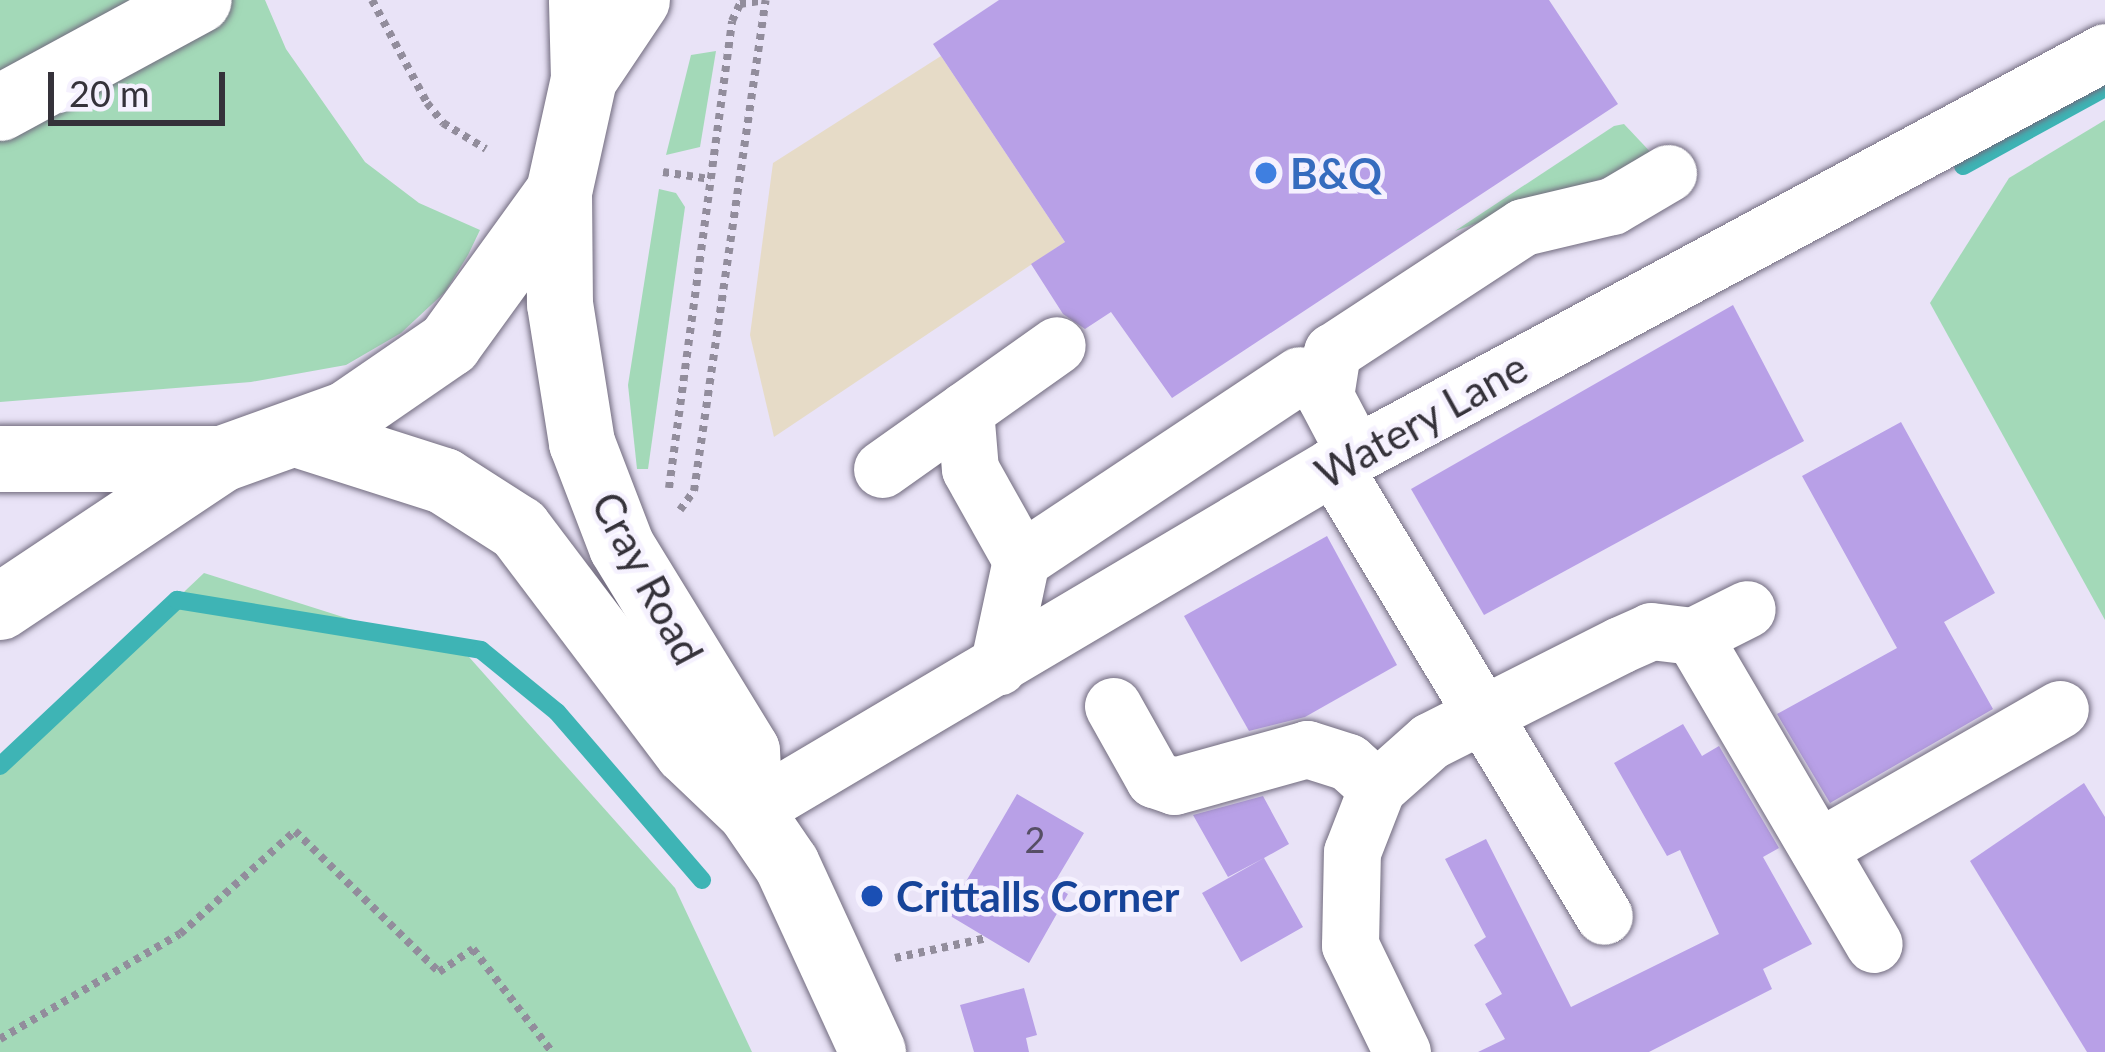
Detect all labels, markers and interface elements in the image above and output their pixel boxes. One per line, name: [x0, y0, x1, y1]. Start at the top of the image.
scale bar: [54, 48, 231, 122]
text: 20 m: [69, 71, 150, 115]
place label: B&Q: [1290, 148, 1382, 198]
marker: B&Q: [1253, 160, 1279, 186]
street label: Watery Lane: [1306, 341, 1536, 499]
street label: Cray Road: [581, 483, 715, 673]
house number: 2: [1025, 818, 1045, 862]
place label: Crittalls Corner: [896, 871, 1179, 921]
marker: Crittalls Corner: [859, 883, 885, 909]

